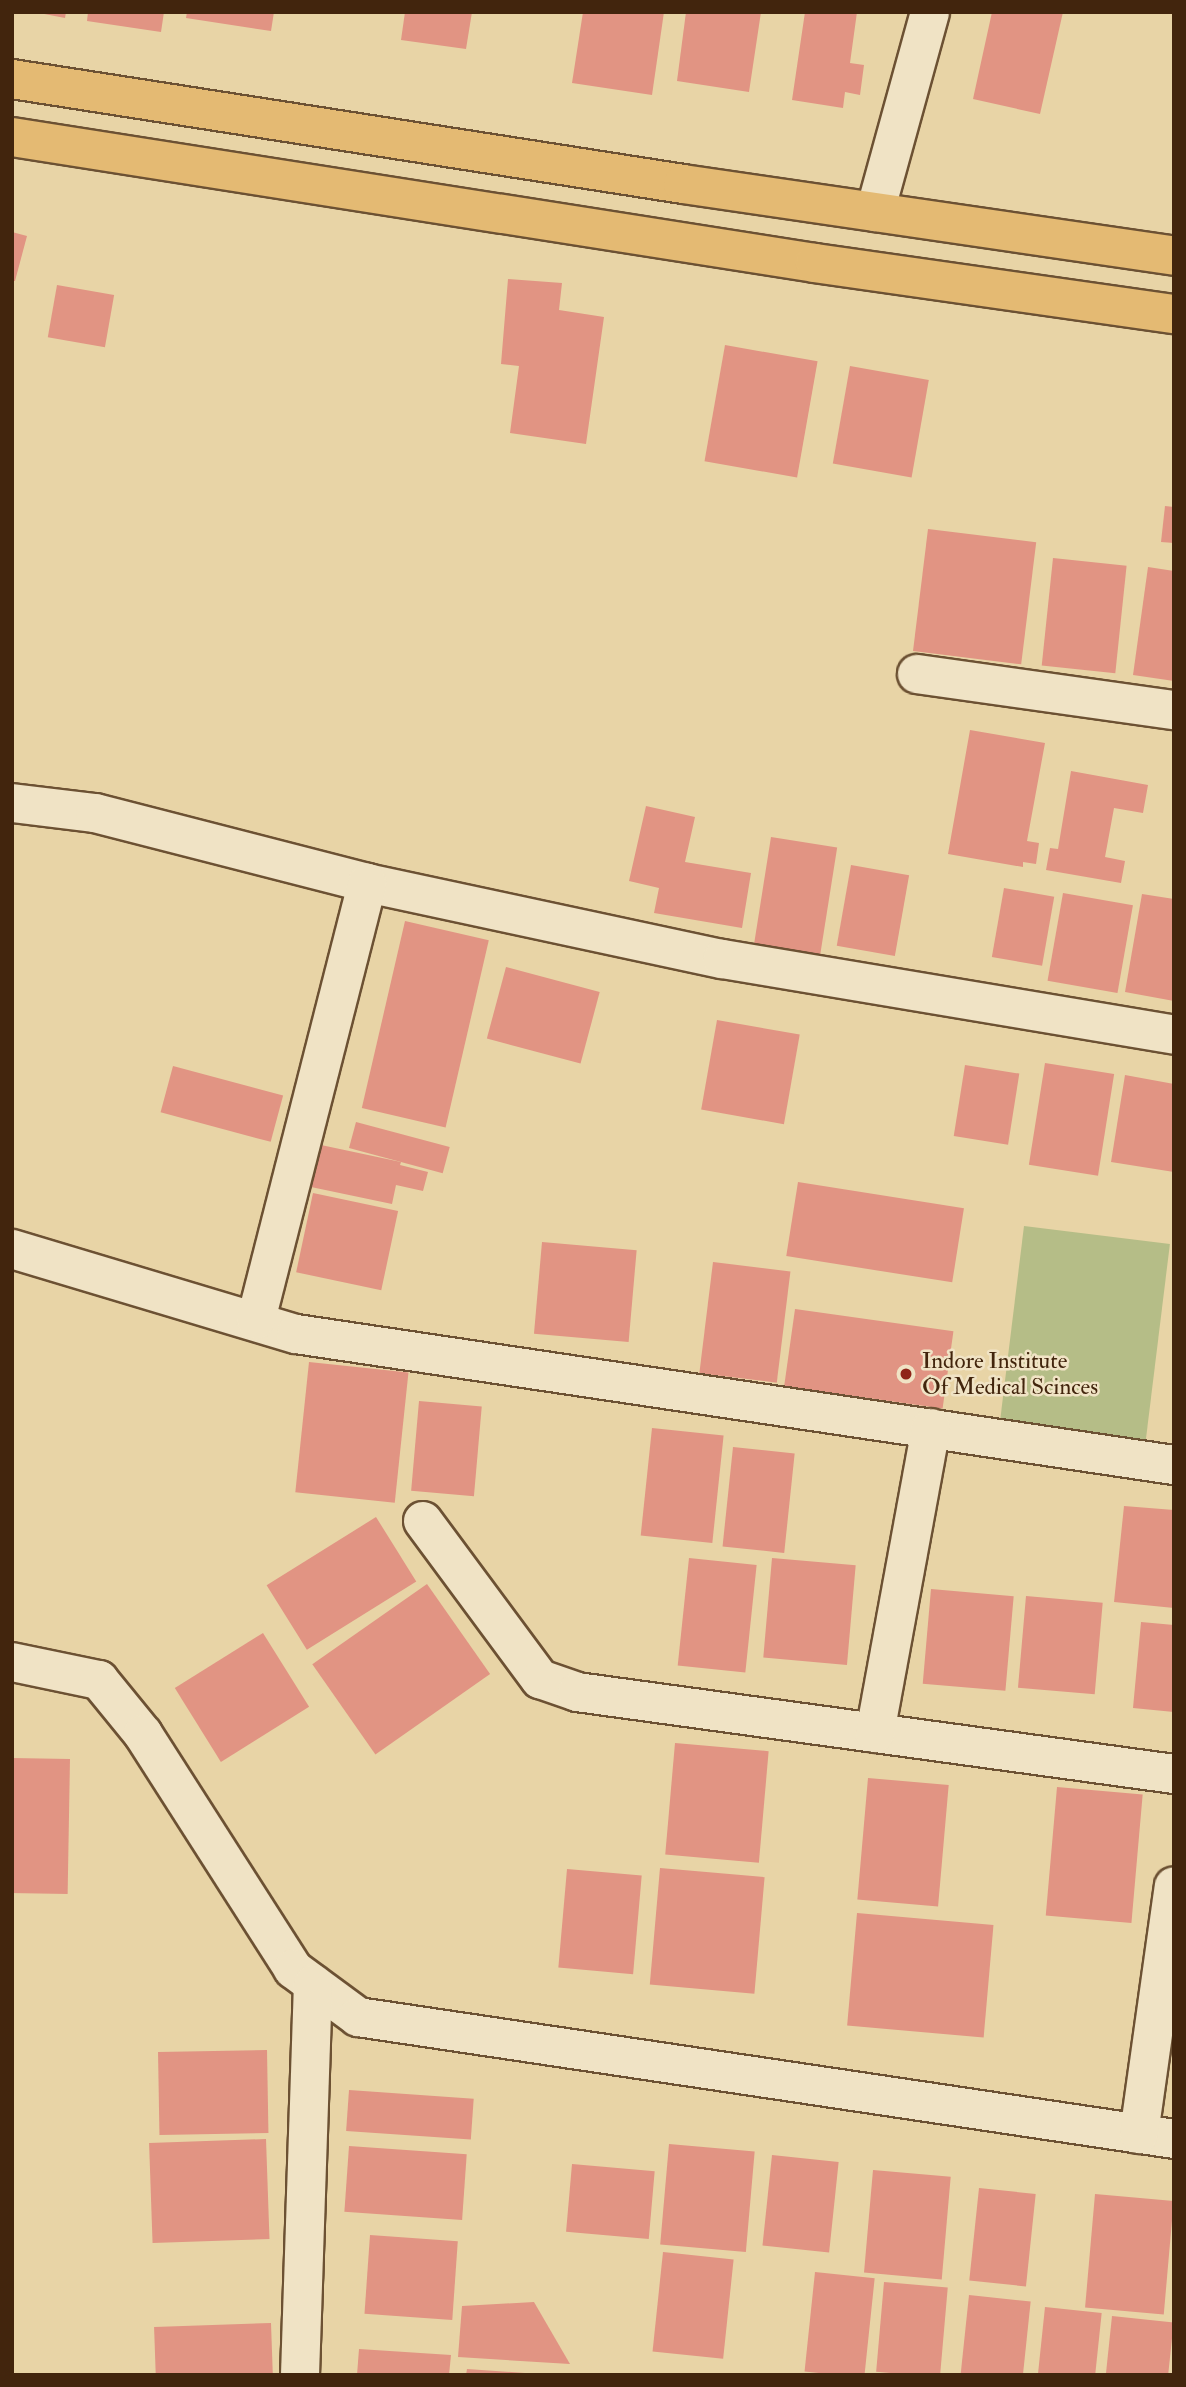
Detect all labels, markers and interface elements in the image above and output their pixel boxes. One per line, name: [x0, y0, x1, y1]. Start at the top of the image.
place label: Indore Institute Of Medical Scinces: [922, 1347, 1098, 1401]
marker: Indore Institute Of Medical Scinces: [896, 1364, 916, 1384]

